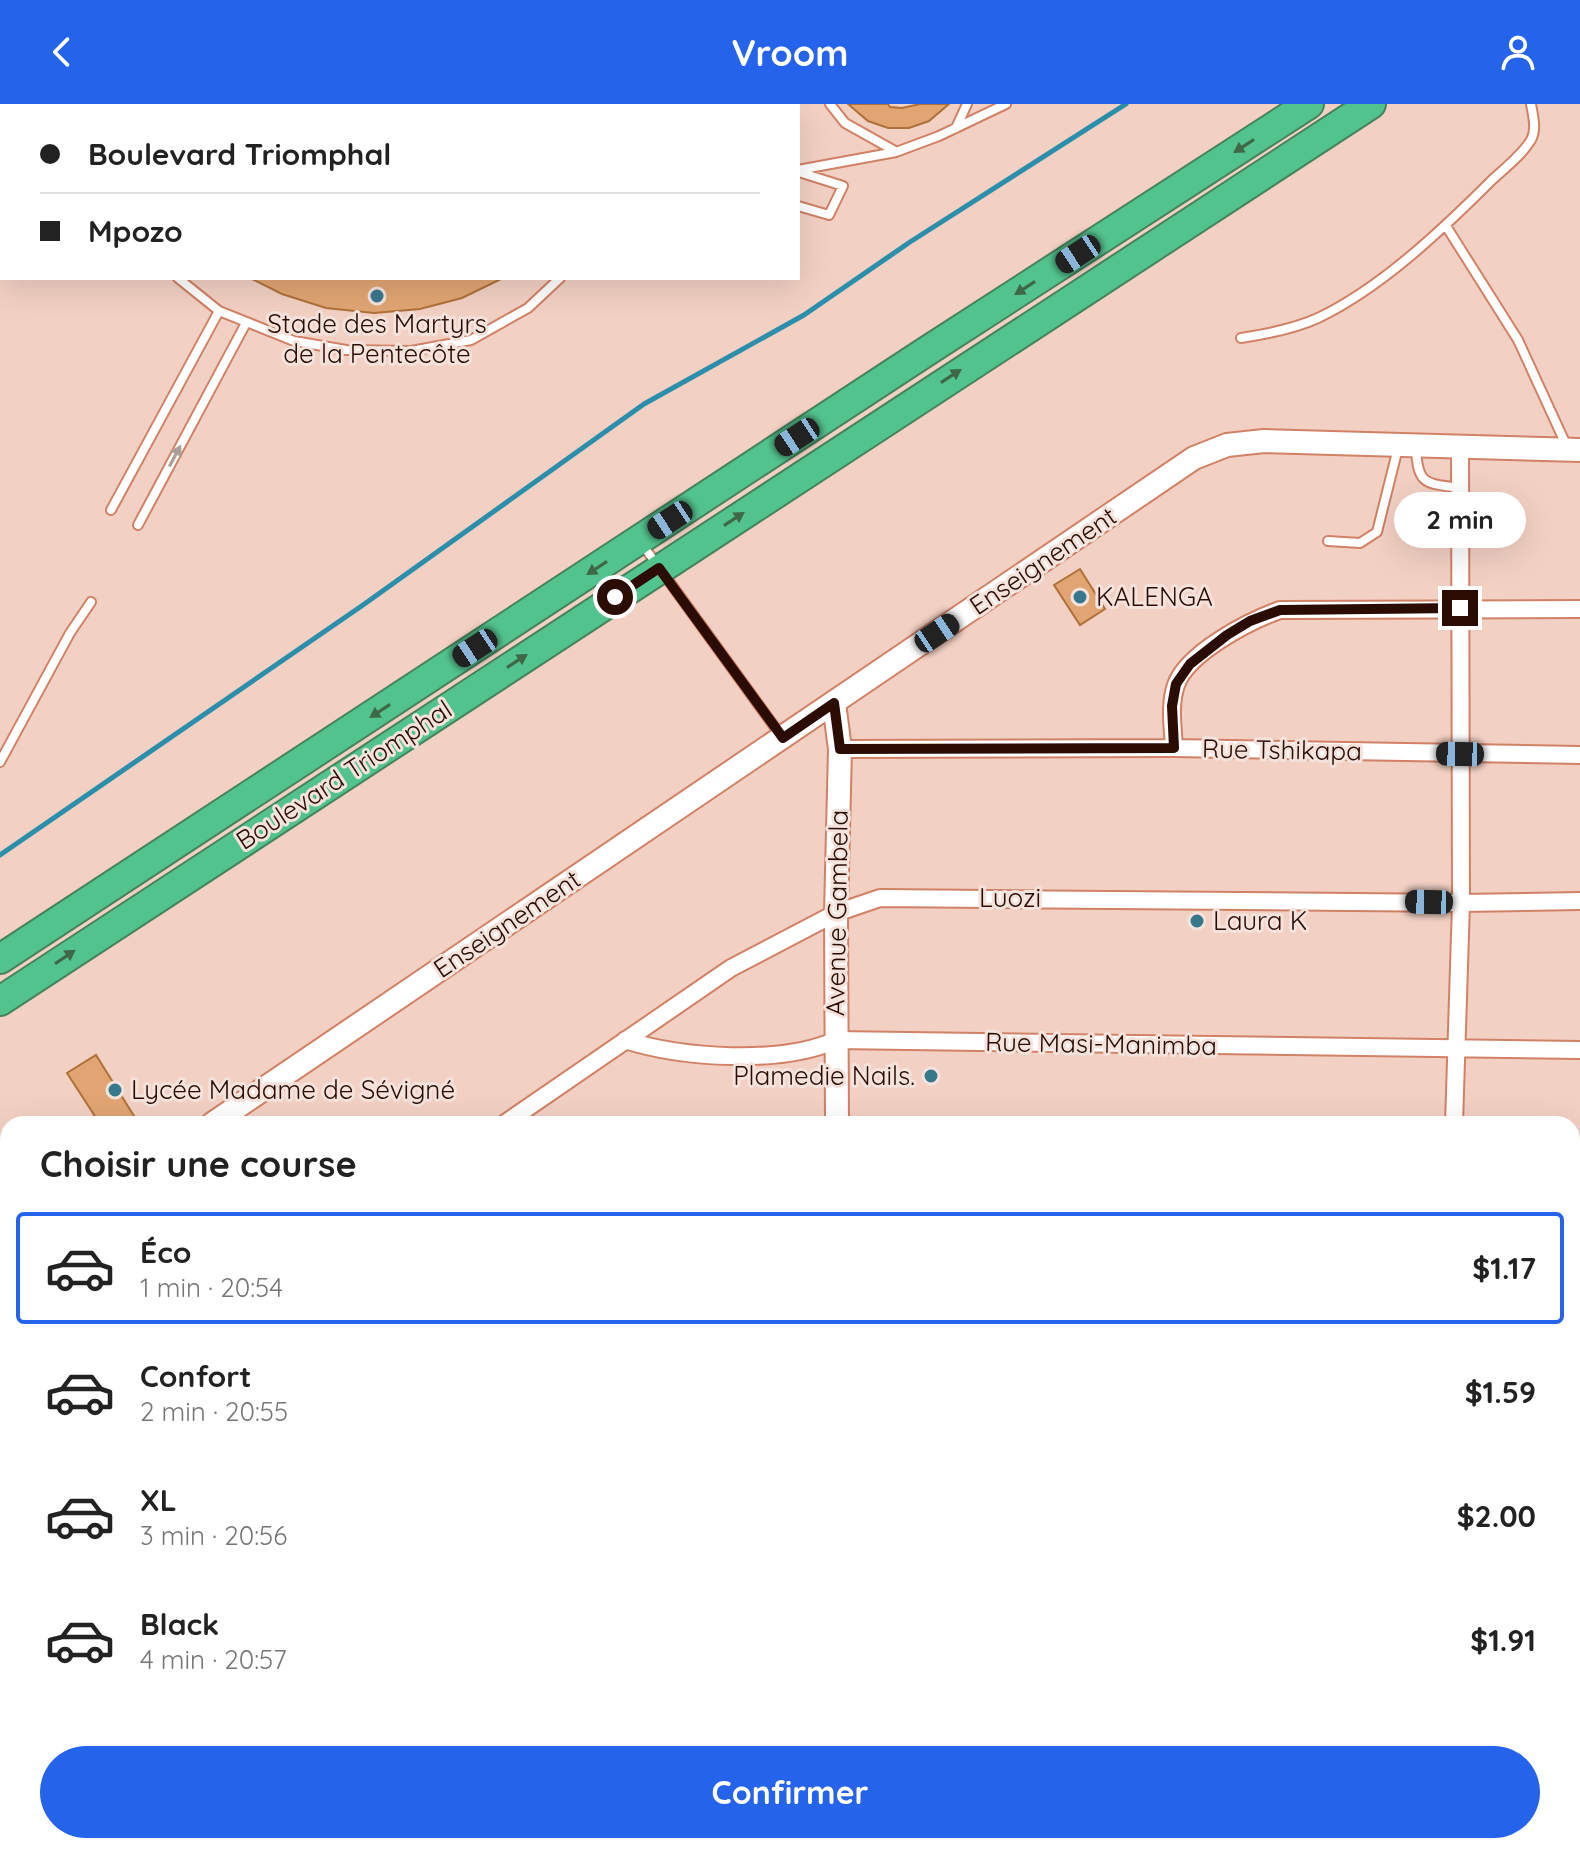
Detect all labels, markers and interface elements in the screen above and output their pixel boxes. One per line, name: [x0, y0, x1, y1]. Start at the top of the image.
icon: back: [40, 30, 84, 74]
text: Vroom: [732, 30, 848, 75]
icon: person: [1496, 30, 1540, 74]
text: Boulevard Triomphal: [88, 135, 391, 173]
one-way arrow: [1233, 139, 1254, 154]
text: Mpozo: [88, 212, 183, 250]
car: [1051, 231, 1105, 277]
one-way arrow: [1015, 280, 1036, 295]
marker: Stade des Martyrs de la Pentecôte: [368, 287, 386, 305]
place label: Stade des Martyrs de la Pentecôte: [267, 307, 487, 370]
one-way arrow: [941, 369, 962, 384]
car: [770, 414, 824, 460]
one-way arrow: [167, 445, 181, 467]
callout: 2 min: [1394, 492, 1526, 548]
car: [643, 497, 697, 543]
street label: Enseignement: [963, 499, 1123, 622]
text: 2 min: [1426, 503, 1494, 536]
one-way arrow: [723, 512, 745, 527]
one-way arrow: [586, 560, 608, 575]
route start: [597, 579, 633, 615]
place label: KALENGA: [1096, 580, 1213, 613]
marker: KALENGA: [1071, 588, 1089, 606]
route end: [1442, 590, 1478, 626]
car: [910, 610, 964, 656]
car: [448, 625, 502, 671]
one-way arrow: [506, 654, 527, 669]
street label: Boulevard Triomphal: [230, 692, 458, 857]
one-way arrow: [369, 703, 390, 718]
street label: Rue Tshikapa: [1202, 732, 1362, 767]
car: [1436, 742, 1484, 766]
street label: Avenue Gambela: [818, 810, 855, 1016]
street label: Enseignement: [427, 862, 587, 985]
street label: Luozi: [979, 881, 1041, 914]
car: [1405, 890, 1453, 914]
place label: Laura K: [1213, 904, 1307, 937]
marker: Laura K: [1188, 912, 1206, 930]
one-way arrow: [54, 951, 76, 965]
street label: Rue Masi-Manimba: [985, 1025, 1217, 1062]
place label: Plamedie Nails.: [733, 1059, 915, 1092]
marker: Plamedie Nails.: [922, 1067, 940, 1085]
place label: Lycée Madame de Sévigné: [131, 1073, 455, 1106]
marker: Lycée Madame de Sévigné: [106, 1081, 124, 1099]
text: Choisir une course: [40, 1141, 357, 1186]
icon: car: [44, 1232, 116, 1304]
text: Éco: [140, 1233, 191, 1271]
text: $1.17: [1472, 1249, 1536, 1287]
text: 1 min · 20:54: [140, 1271, 283, 1304]
icon: car: [44, 1356, 116, 1428]
text: Confort: [140, 1357, 252, 1395]
text: $1.59: [1465, 1373, 1536, 1411]
text: 2 min · 20:55: [140, 1395, 288, 1428]
icon: car: [44, 1480, 116, 1552]
text: XL: [140, 1481, 177, 1519]
text: $2.00: [1457, 1497, 1536, 1535]
text: 3 min · 20:56: [140, 1519, 287, 1552]
icon: car: [44, 1604, 116, 1676]
text: Black: [140, 1605, 219, 1643]
text: $1.91: [1470, 1621, 1536, 1659]
text: 4 min · 20:57: [140, 1643, 287, 1676]
button: Confirmer: [40, 1746, 1540, 1838]

